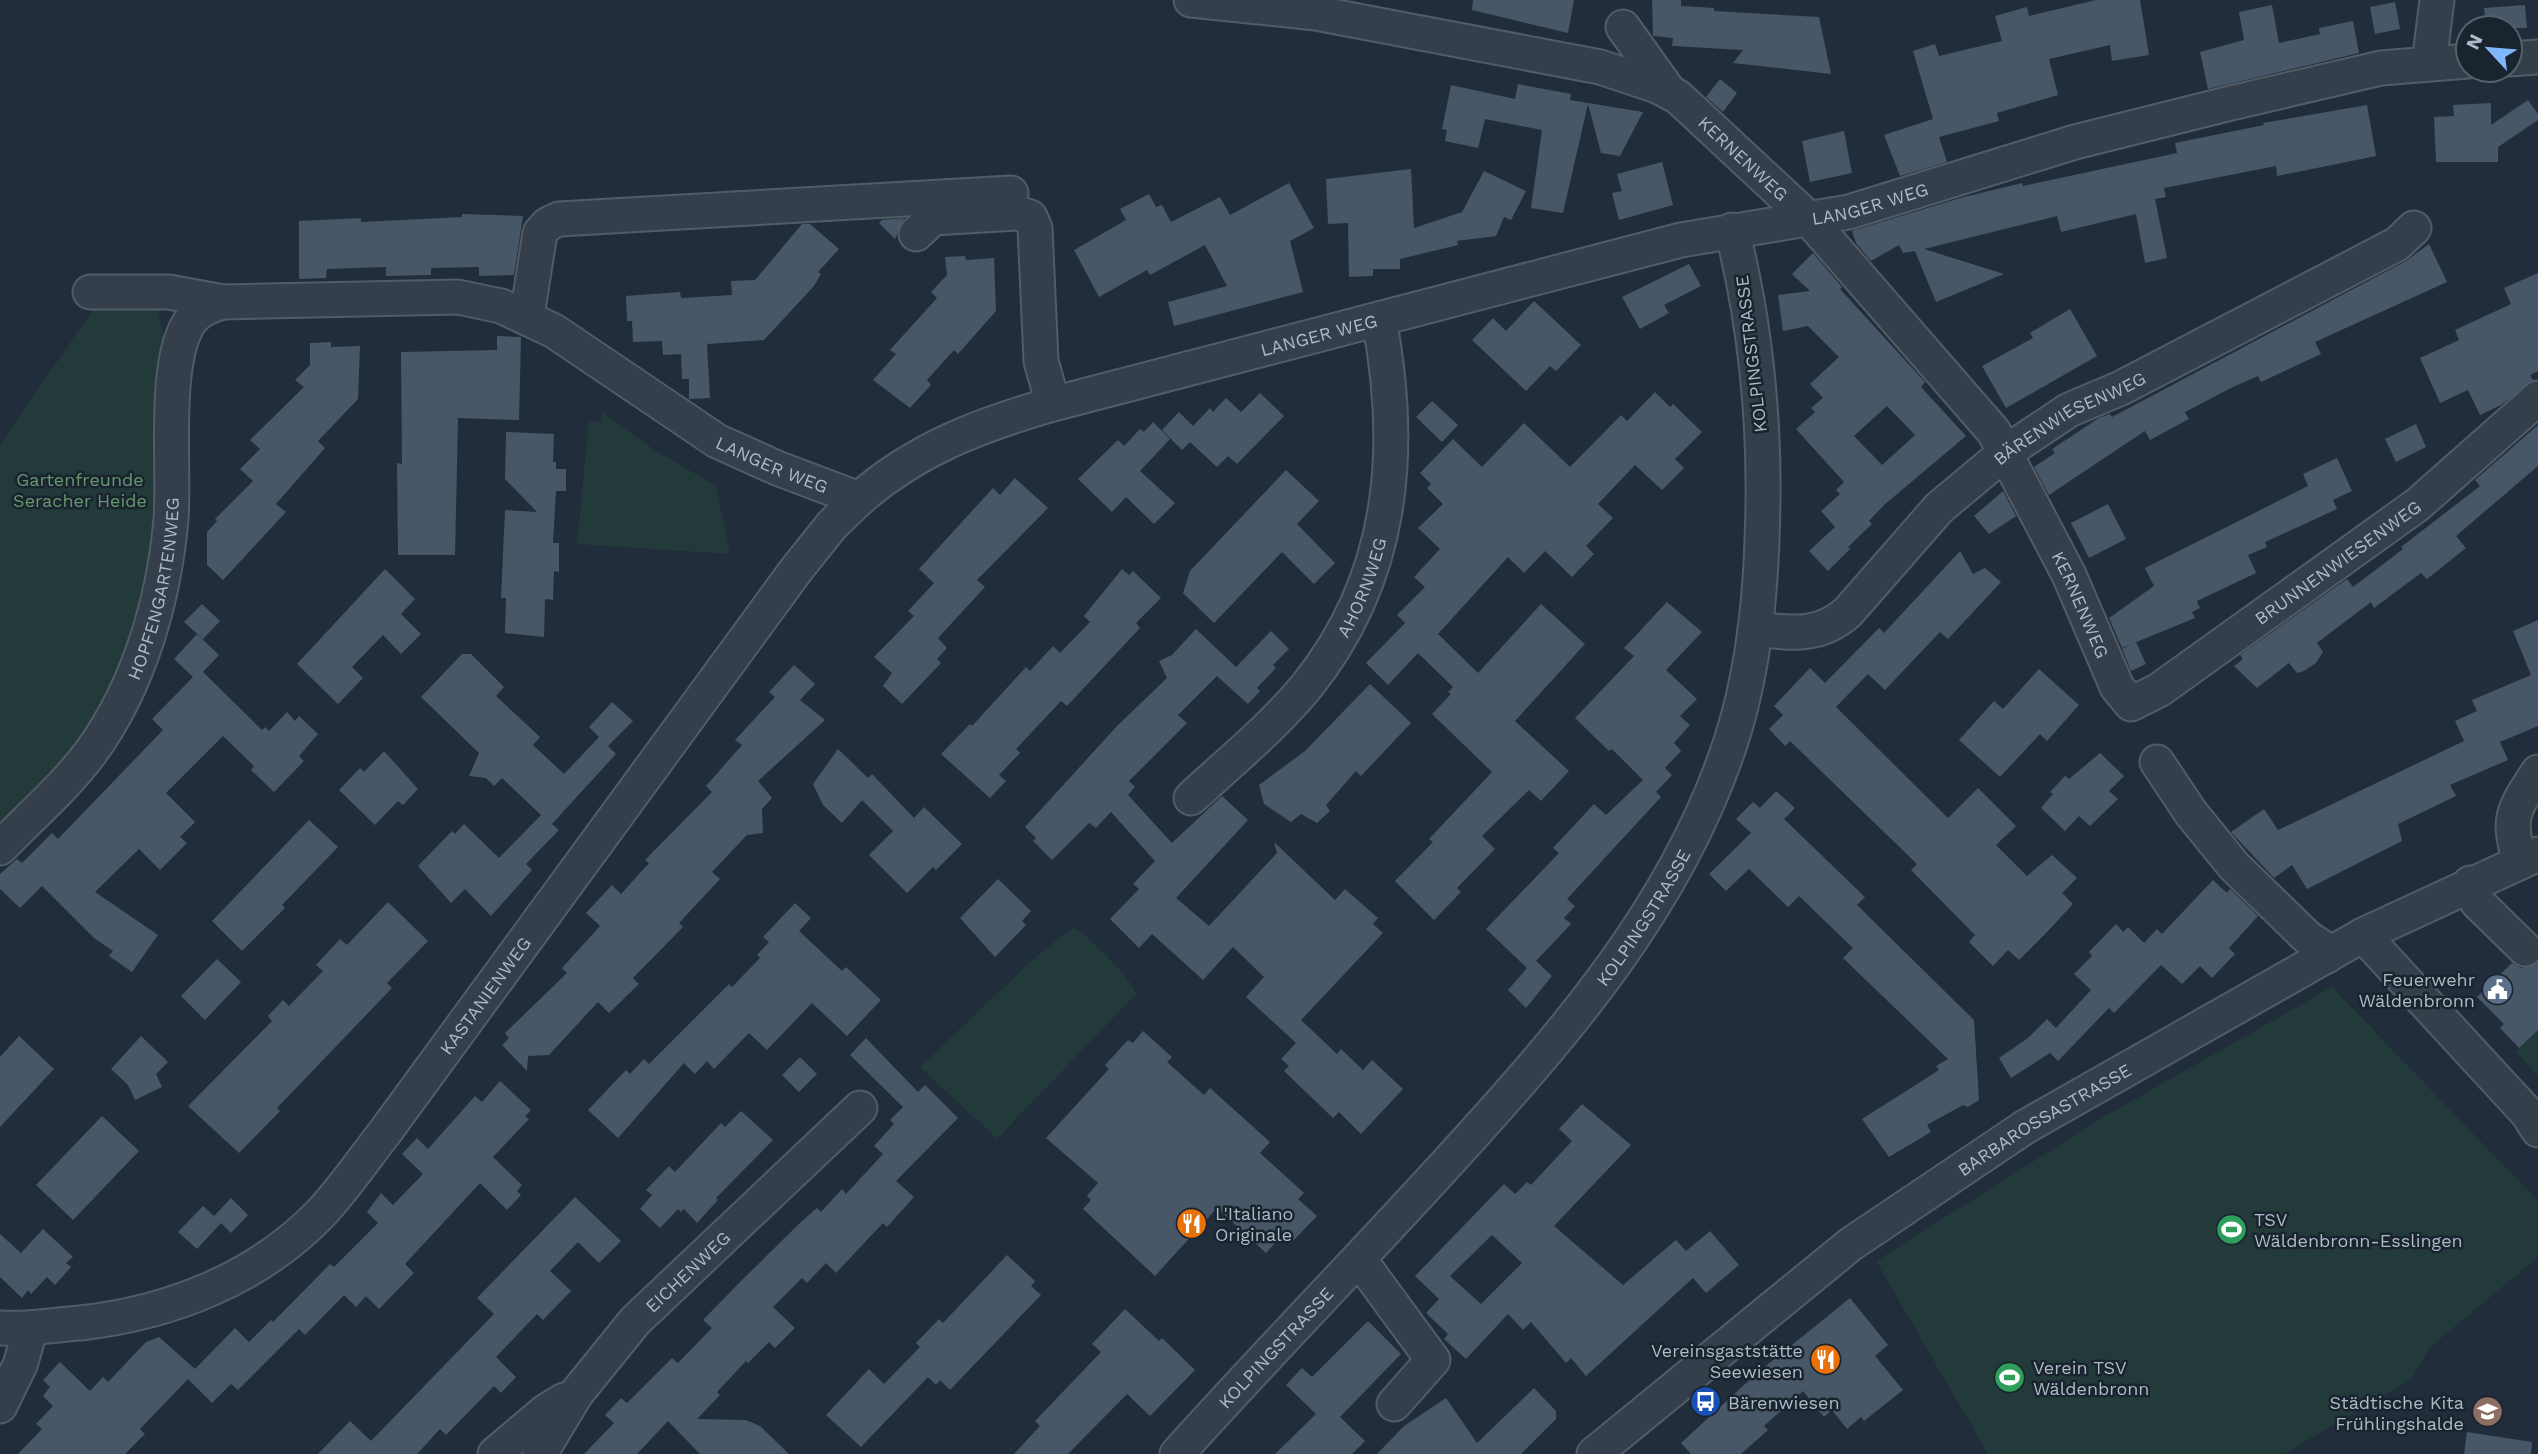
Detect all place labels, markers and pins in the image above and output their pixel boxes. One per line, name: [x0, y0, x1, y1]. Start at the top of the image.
place label: Feuerwehr Wäldenbronn: [2358, 969, 2475, 1011]
public building icon: Feuerwehr Wäldenbronn: [2481, 972, 2515, 1006]
place label: L'Italiano Originale: [1215, 1203, 1293, 1245]
restaurant icon: L'Italiano Originale: [1175, 1206, 1209, 1240]
place label: TSV Wäldenbronn-Esslingen: [2254, 1209, 2463, 1251]
sports icon: TSV Wäldenbronn-Esslingen: [2214, 1212, 2248, 1246]
place label: Vereinsgaststätte Seewiesen: [1651, 1340, 1803, 1382]
restaurant icon: Vereinsgaststätte Seewiesen: [1809, 1343, 1843, 1377]
place label: Verein TSV Wäldenbronn: [2033, 1357, 2150, 1399]
sports icon: Verein TSV Wäldenbronn: [1993, 1360, 2027, 1394]
bus stop icon: Bärenwiesen: [1688, 1385, 1722, 1419]
place label: Bärenwiesen: [1728, 1392, 1840, 1413]
place label: Städtische Kita Frühlingshalde: [2330, 1392, 2464, 1434]
school or university icon: Städtische Kita Frühlingshalde: [2470, 1395, 2504, 1429]

